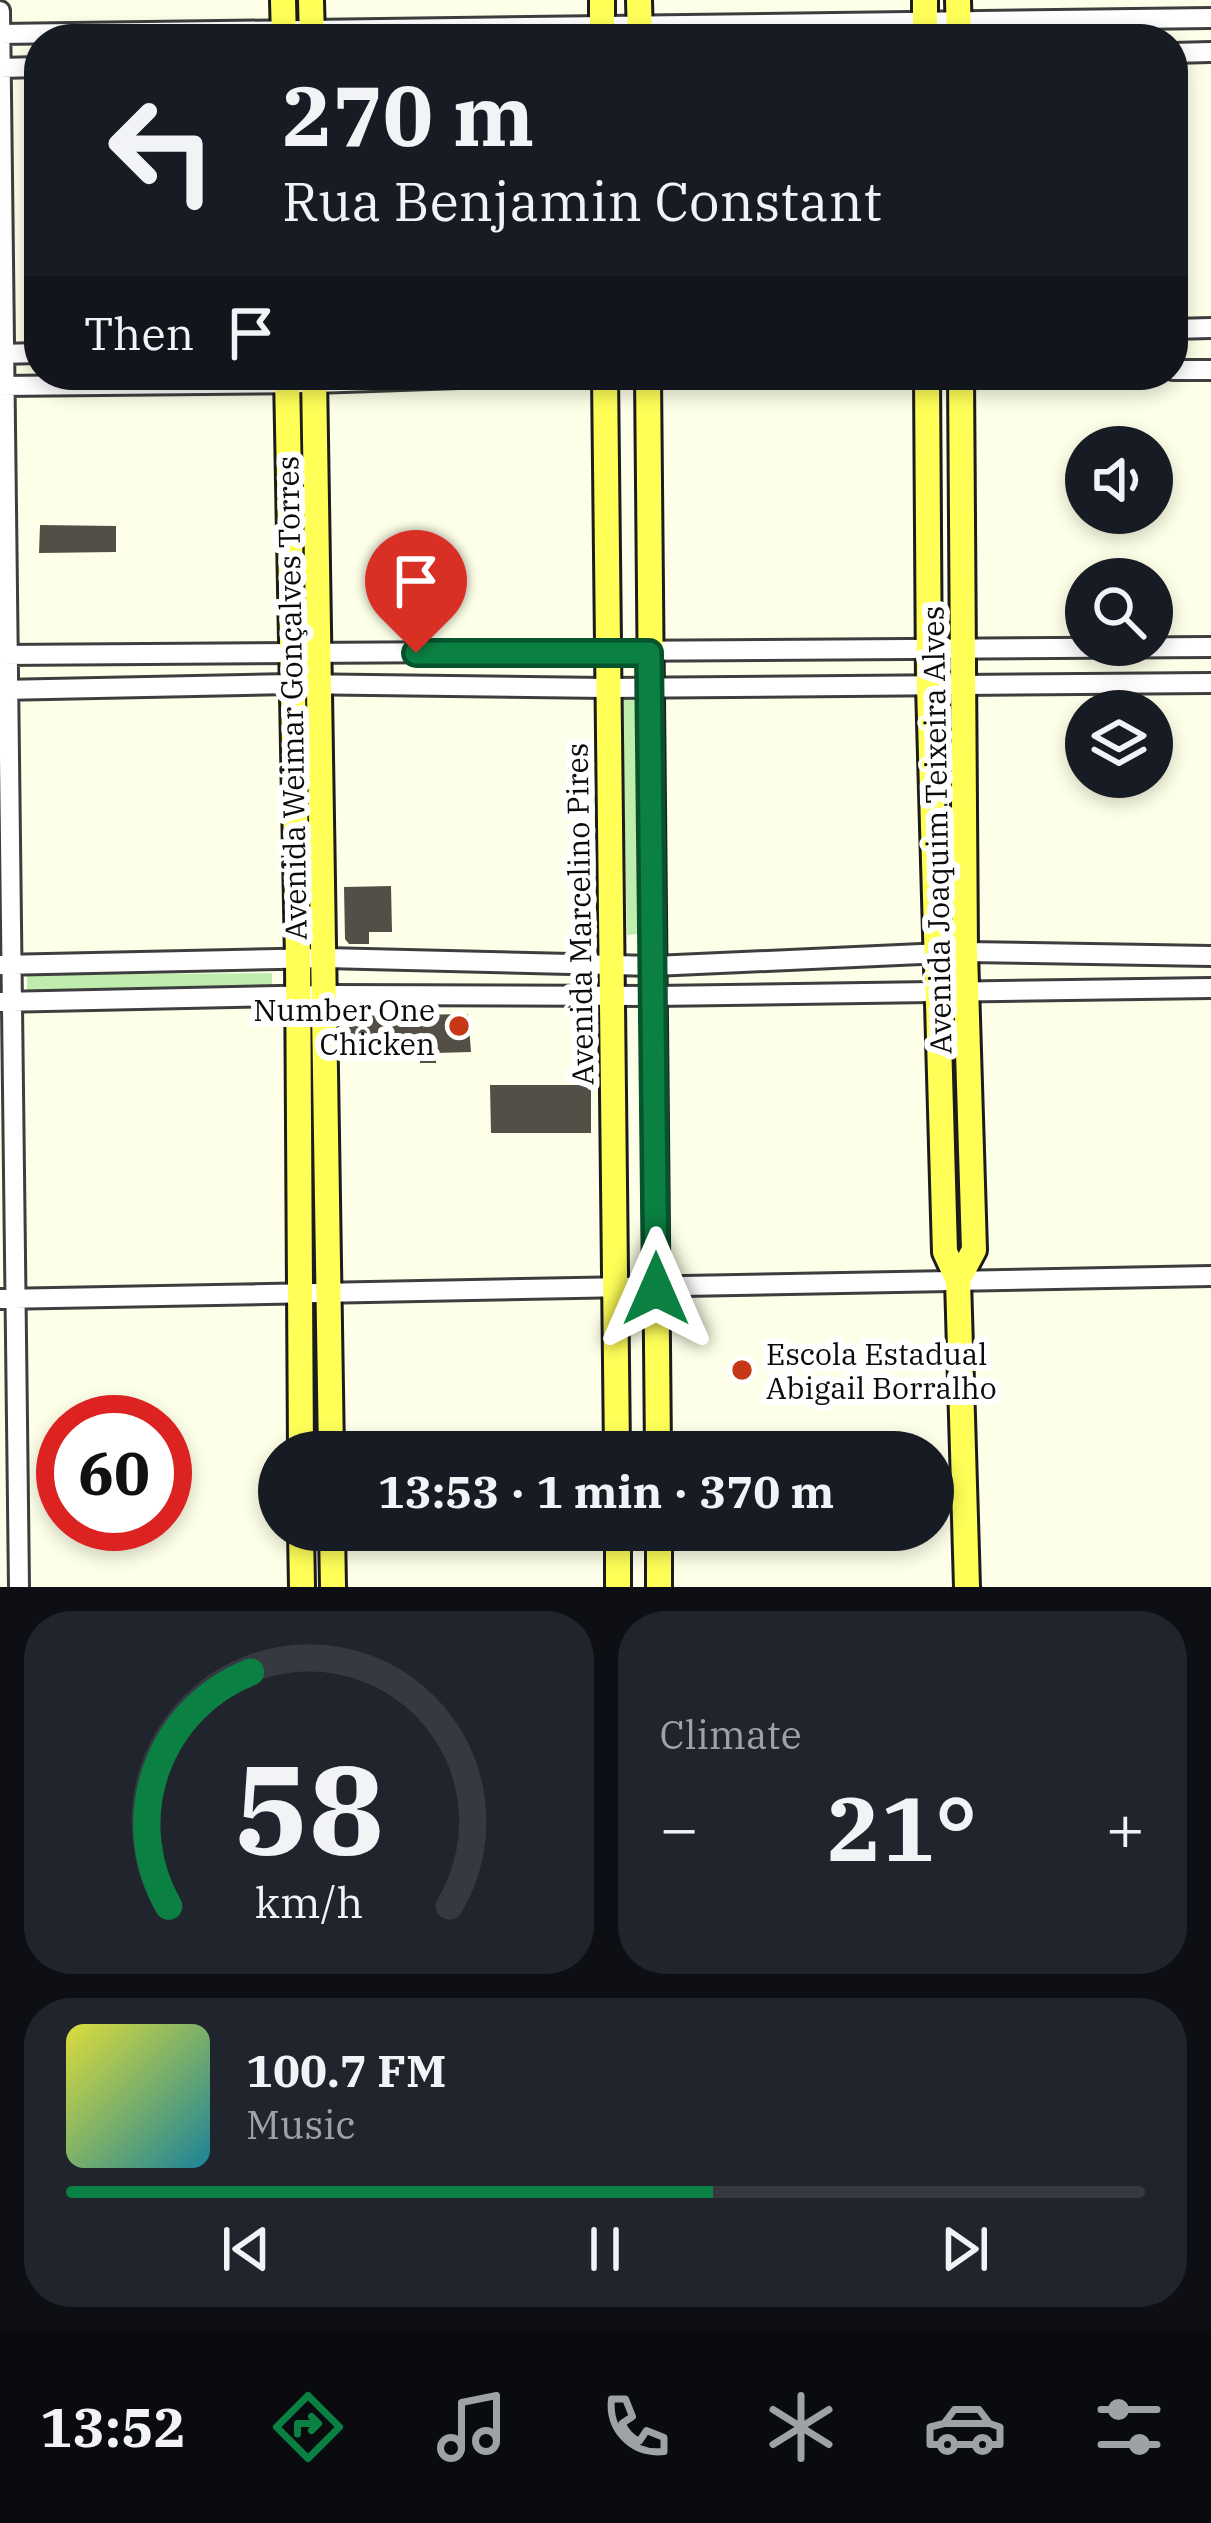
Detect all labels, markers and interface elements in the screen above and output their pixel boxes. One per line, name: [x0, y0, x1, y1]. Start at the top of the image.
text: 270 m: [282, 60, 534, 169]
icon: left: [84, 72, 240, 228]
text: Rua Benjamin Constant: [282, 166, 882, 236]
icon: arrive: [218, 300, 284, 366]
text: Then: [84, 304, 194, 362]
map controls: [1065, 426, 1173, 798]
button: sound: [1065, 426, 1173, 534]
street label: Avenida Weimar Gonçalves Torres: [267, 455, 315, 941]
pin: [365, 530, 467, 653]
icon: arrive: [383, 548, 449, 614]
button: search: [1065, 558, 1173, 666]
street label: Avenida Joaquim Teixeira Alves: [913, 606, 959, 1054]
button: layers: [1065, 690, 1173, 798]
street label: Avenida Marcelino Pires: [557, 742, 601, 1086]
place label: Number One Chicken: [253, 990, 435, 1063]
marker: Number One Chicken: [446, 1013, 472, 1039]
position arrow: [593, 1226, 719, 1352]
place label: Escola Estadual Abigail Borralho: [766, 1334, 997, 1407]
marker: Escola Estadual Abigail Borralho: [729, 1357, 755, 1383]
speed limit sign: 60: [36, 1395, 192, 1551]
text: 13:53 · 1 min · 370 m: [378, 1462, 834, 1520]
text: Climate: [660, 1709, 802, 1760]
text: 58: [234, 1727, 384, 1889]
text: 21°: [827, 1769, 977, 1886]
text: −: [660, 1784, 699, 1870]
text: +: [1105, 1784, 1145, 1870]
text: km/h: [255, 1873, 363, 1929]
text: 100.7 FM: [246, 2041, 446, 2099]
text: Music: [246, 2099, 356, 2150]
icon: previous: [213, 2216, 279, 2282]
icon: pause: [572, 2216, 638, 2282]
icon: next: [932, 2216, 998, 2282]
icon: directions: [266, 2385, 350, 2469]
icon: music: [430, 2385, 514, 2469]
icon: phone: [594, 2385, 678, 2469]
icon: climate: [759, 2385, 843, 2469]
icon: car: [923, 2385, 1007, 2469]
icon: filters: [1087, 2385, 1171, 2469]
text: 13:52: [40, 2392, 186, 2462]

